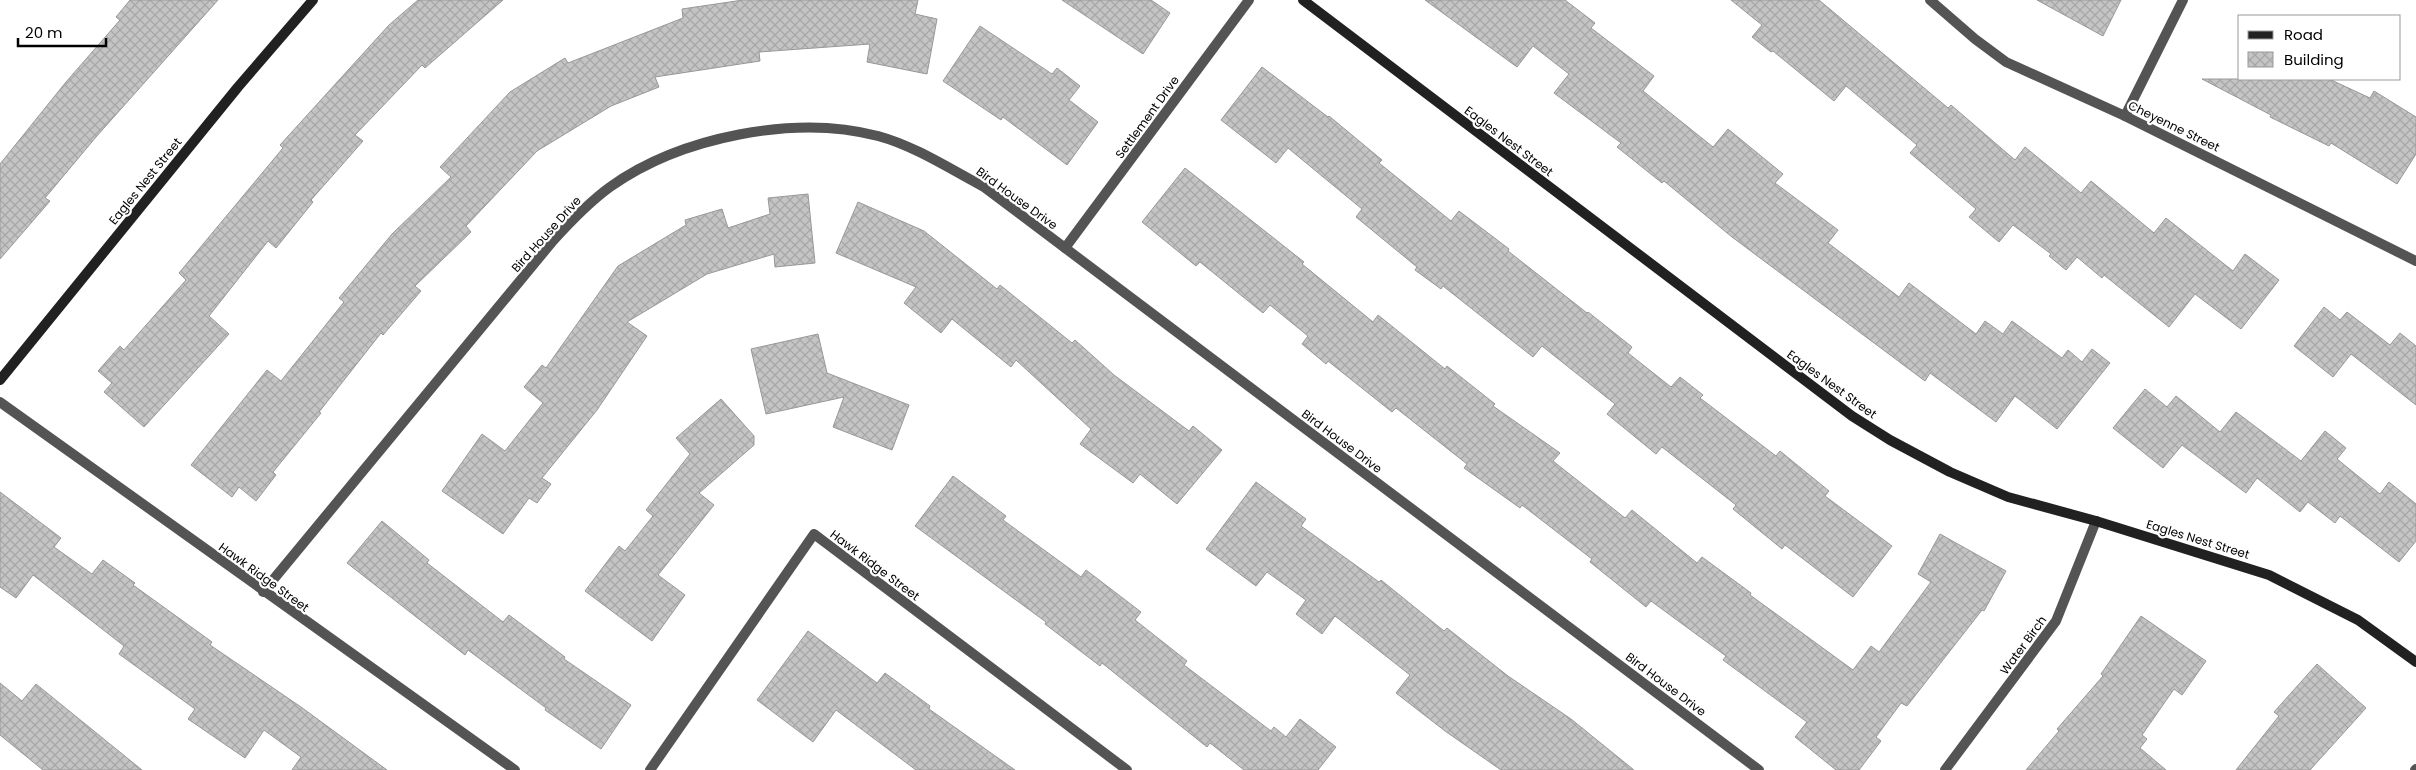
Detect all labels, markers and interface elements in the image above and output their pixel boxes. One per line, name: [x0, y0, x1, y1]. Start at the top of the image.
scale bar: [18, 15, 105, 47]
legend: [2238, 15, 2401, 80]
text: 20 m: [25, 22, 63, 43]
text: Road: [2284, 24, 2323, 45]
text: Building: [2284, 49, 2344, 70]
street label: Settlement Drive: [1111, 72, 1183, 162]
street label: Cheyenne Street: [2125, 96, 2223, 156]
street label: Eagles Nest Street: [1461, 102, 1557, 180]
street label: Eagles Nest Street: [105, 134, 185, 228]
street label: Bird House Drive: [973, 163, 1061, 233]
street label: Bird House Drive: [507, 192, 585, 276]
street label: Eagles Nest Street: [1784, 346, 1880, 422]
street label: Bird House Drive: [1298, 405, 1386, 477]
street label: Eagles Nest Street: [2144, 515, 2252, 563]
street label: Hawk Ridge Street: [827, 526, 923, 604]
street label: Hawk Ridge Street: [215, 538, 313, 616]
street label: Water Birch: [1996, 612, 2050, 678]
street label: Bird House Drive: [1622, 648, 1710, 720]

